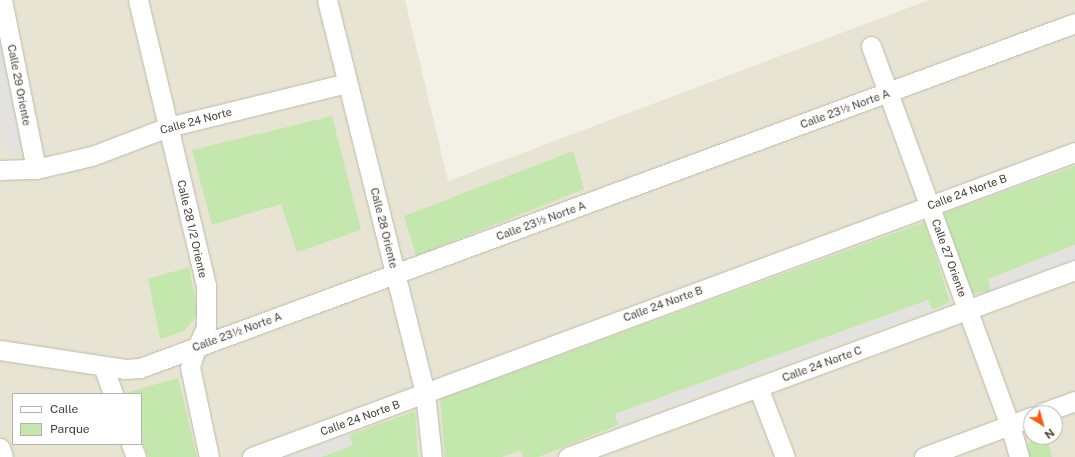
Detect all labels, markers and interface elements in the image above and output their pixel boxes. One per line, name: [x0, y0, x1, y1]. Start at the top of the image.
street label: Calle 29 Oriente: [5, 43, 33, 127]
street label: Calle 23½ Norte A: [798, 87, 892, 131]
street label: Calle 24 Norte: [159, 105, 233, 137]
street label: Calle 24 Norte B: [925, 171, 1009, 213]
street label: Calle 28 1/2 Oriente: [174, 179, 210, 279]
street label: Calle 28 Oriente: [368, 186, 400, 270]
street label: Calle 23½ Norte A: [494, 199, 588, 243]
street label: Calle 27 Oriente: [929, 217, 969, 299]
street label: Calle 24 Norte B: [621, 283, 705, 325]
street label: Calle 23½ Norte A: [190, 310, 284, 354]
street label: Calle 24 Norte C: [780, 343, 864, 385]
legend: [12, 393, 142, 445]
street label: Calle 24 Norte B: [318, 397, 402, 439]
text: Calle: [50, 402, 78, 416]
north arrow: [1023, 405, 1063, 445]
text: Parque: [50, 422, 90, 436]
text: N: [1043, 426, 1057, 441]

